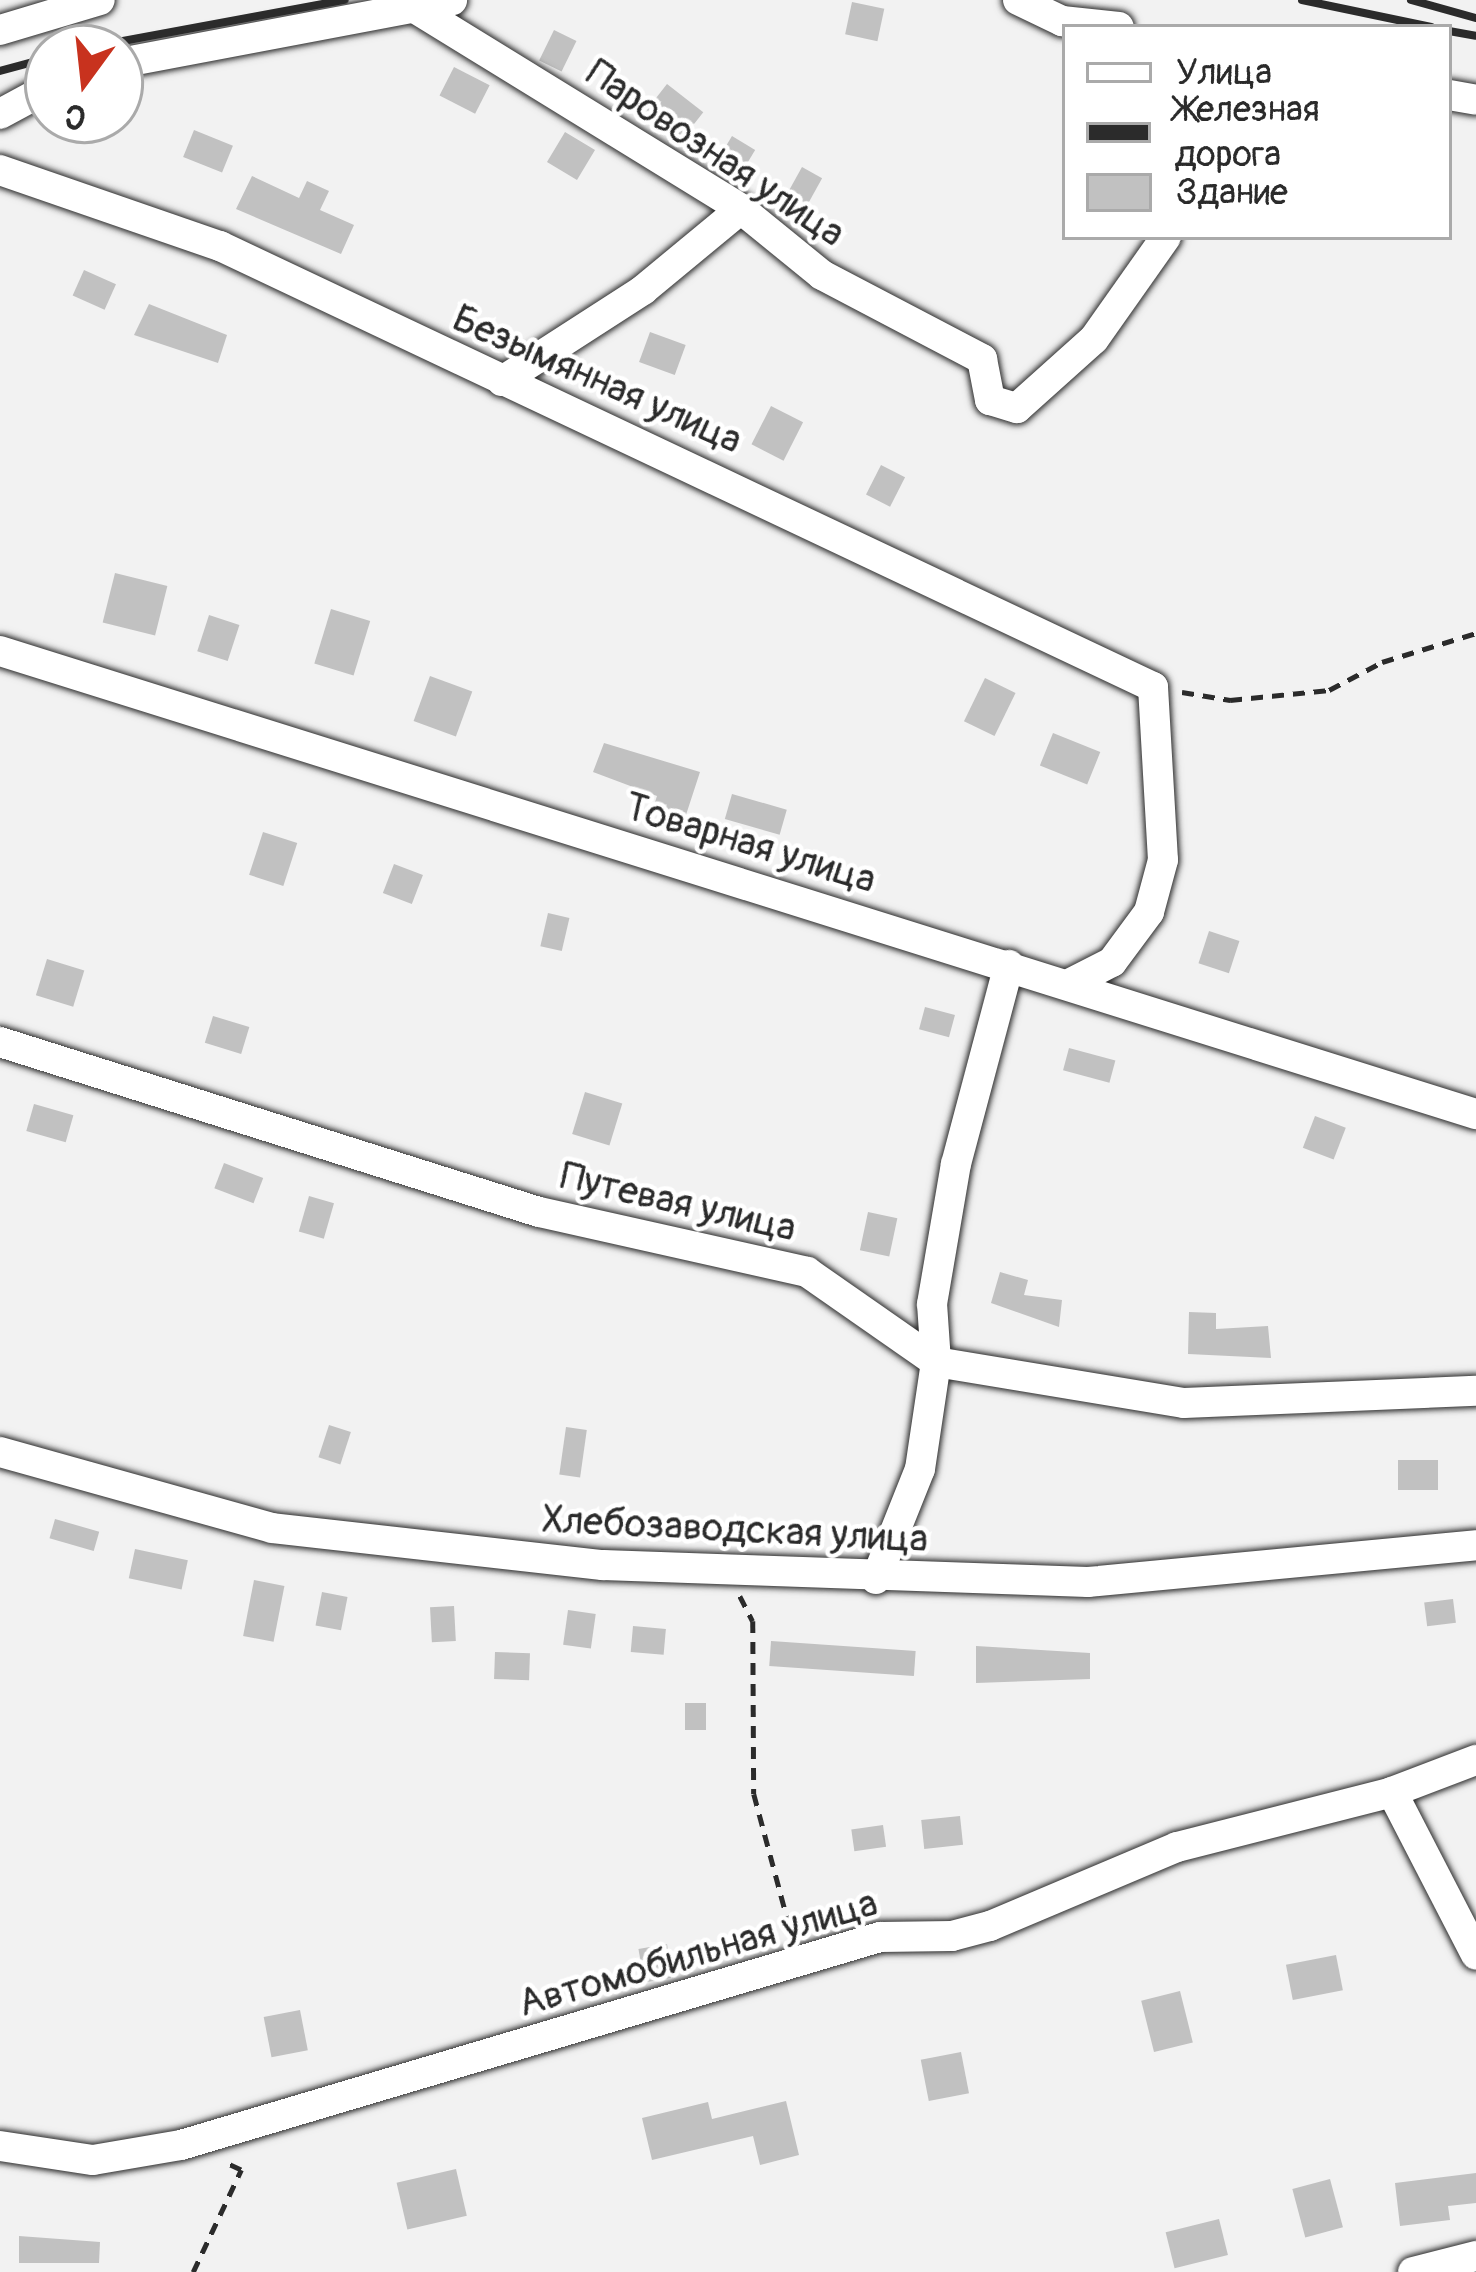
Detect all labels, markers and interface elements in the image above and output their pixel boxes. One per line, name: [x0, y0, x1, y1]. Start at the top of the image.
north arrow: [24, 24, 144, 144]
legend: [1062, 24, 1452, 240]
street label: Паровозная улица: [577, 50, 853, 258]
text: Улица: [1176, 50, 1272, 95]
text: Железная дорога: [1175, 87, 1320, 177]
text: С: [60, 94, 90, 139]
text: Здание: [1176, 170, 1288, 215]
street label: Безымянная улица: [445, 295, 749, 465]
street label: Товарная улица: [619, 784, 881, 904]
street label: Путевая улица: [556, 1153, 800, 1253]
street label: Хлебозаводская улица: [541, 1497, 929, 1563]
street label: Автомобильная улица: [513, 1880, 883, 2028]

